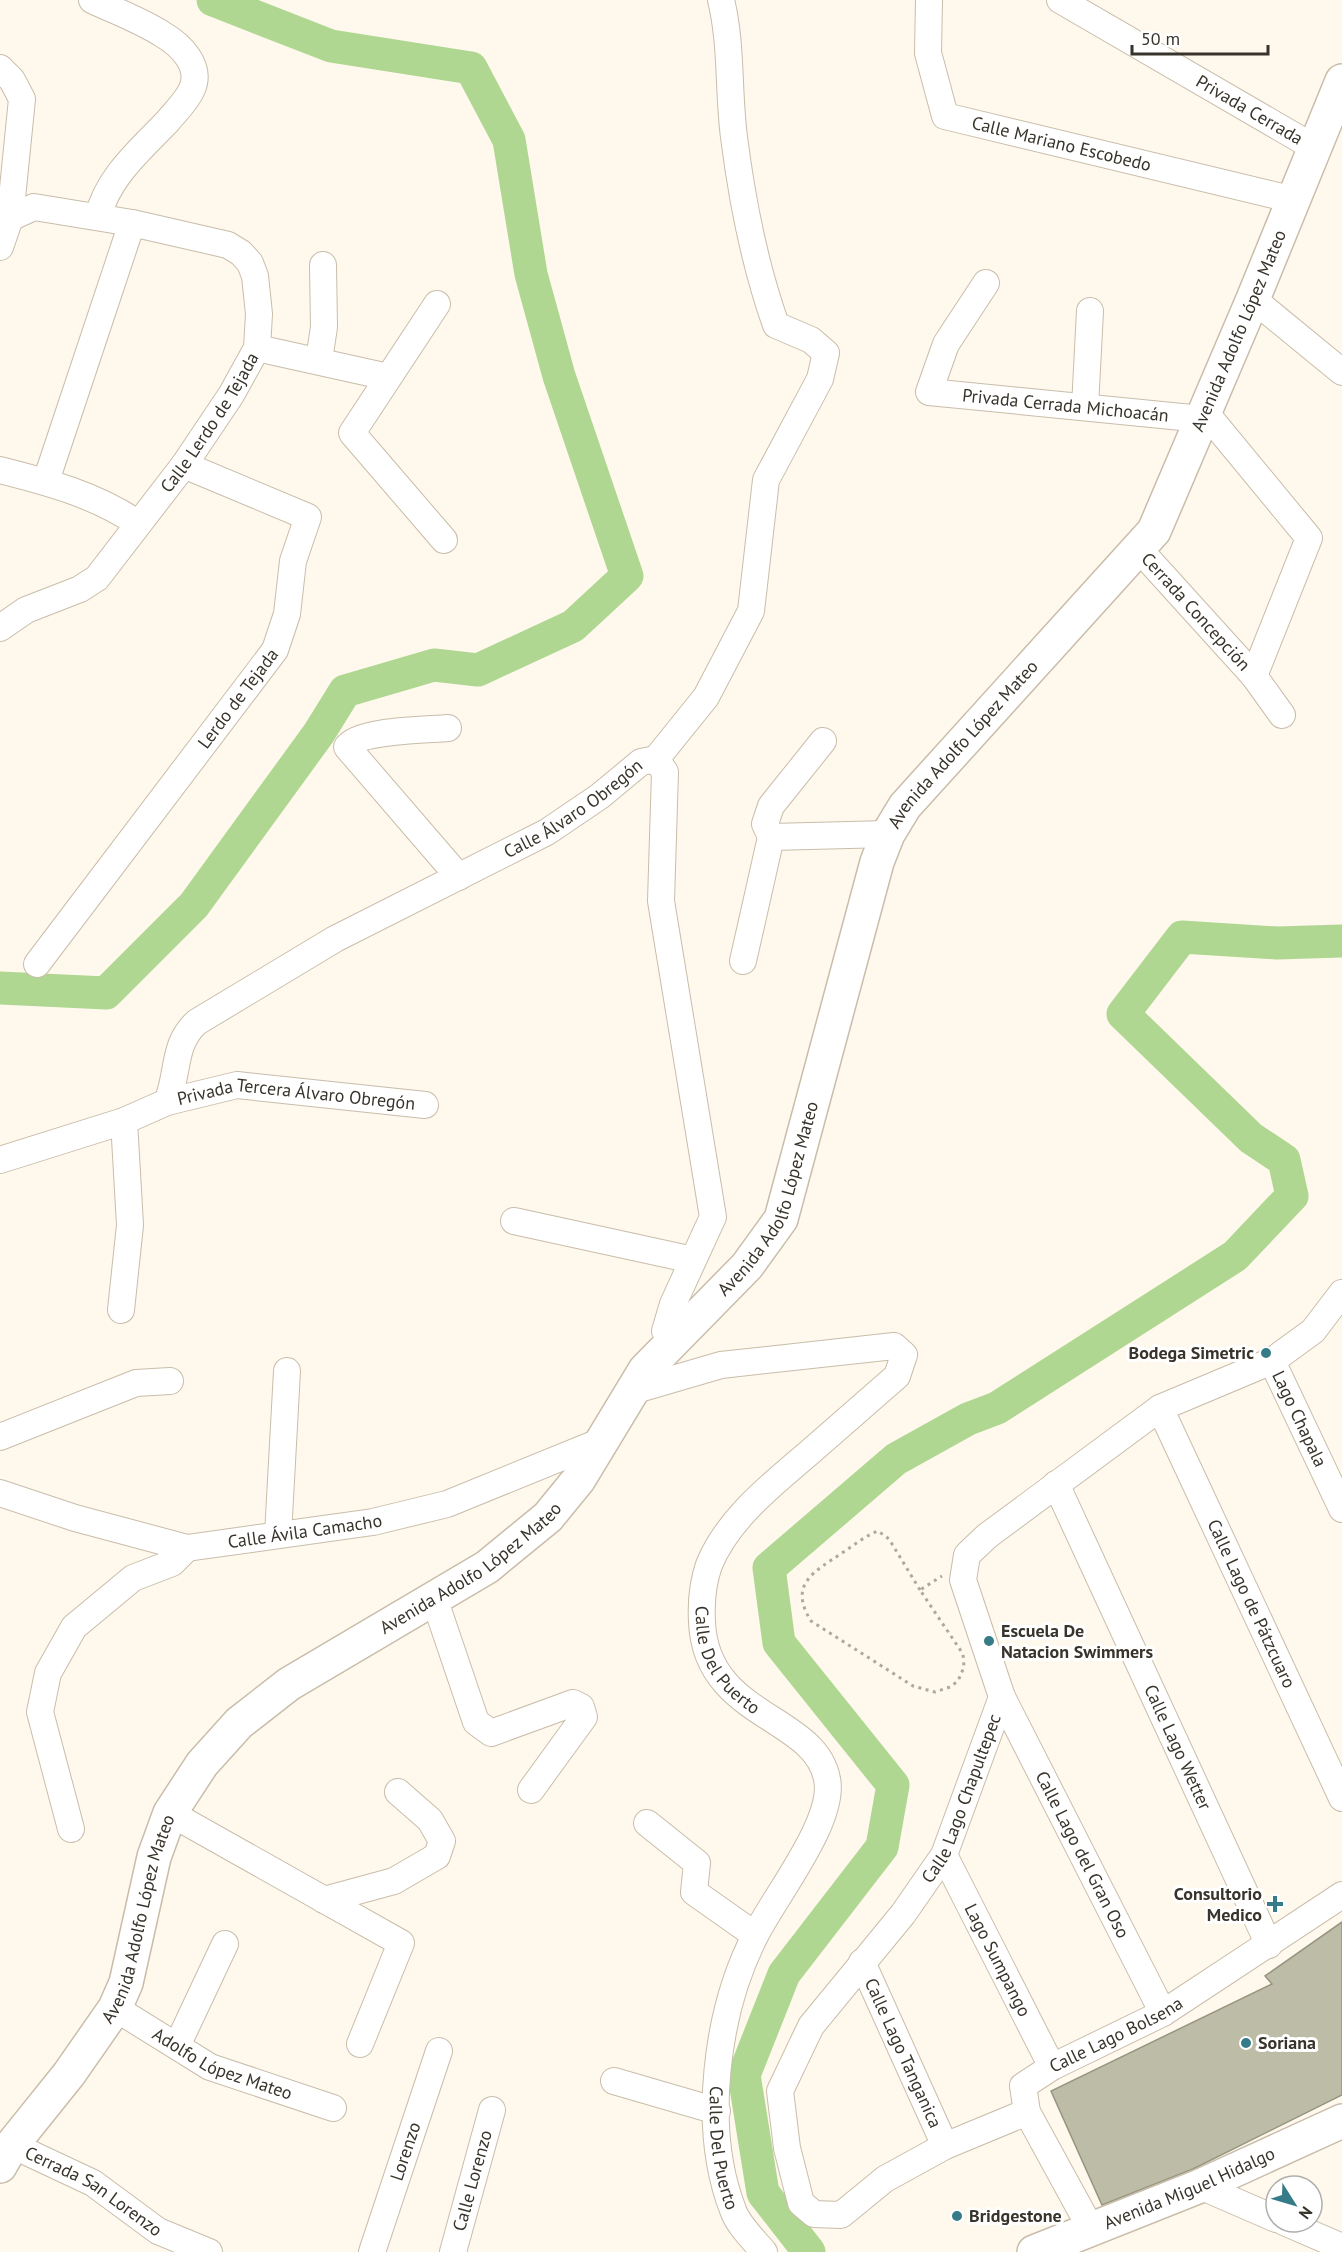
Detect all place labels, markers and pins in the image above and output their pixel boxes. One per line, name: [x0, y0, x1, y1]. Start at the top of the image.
place label: Bodega Simetric: [1129, 1341, 1254, 1364]
marker: Bodega Simetric: [1259, 1346, 1273, 1360]
place label: Escuela De Natacion Swimmers: [1001, 1619, 1153, 1663]
marker: Escuela De Natacion Swimmers: [982, 1634, 996, 1648]
place label: Consultorio Medico: [1174, 1882, 1262, 1926]
marker: Consultorio Medico: [1266, 1895, 1284, 1913]
place label: Soriana: [1258, 2031, 1316, 2054]
marker: Soriana: [1239, 2036, 1253, 2050]
place label: Bridgestone: [969, 2204, 1062, 2227]
marker: Bridgestone: [950, 2209, 964, 2223]

